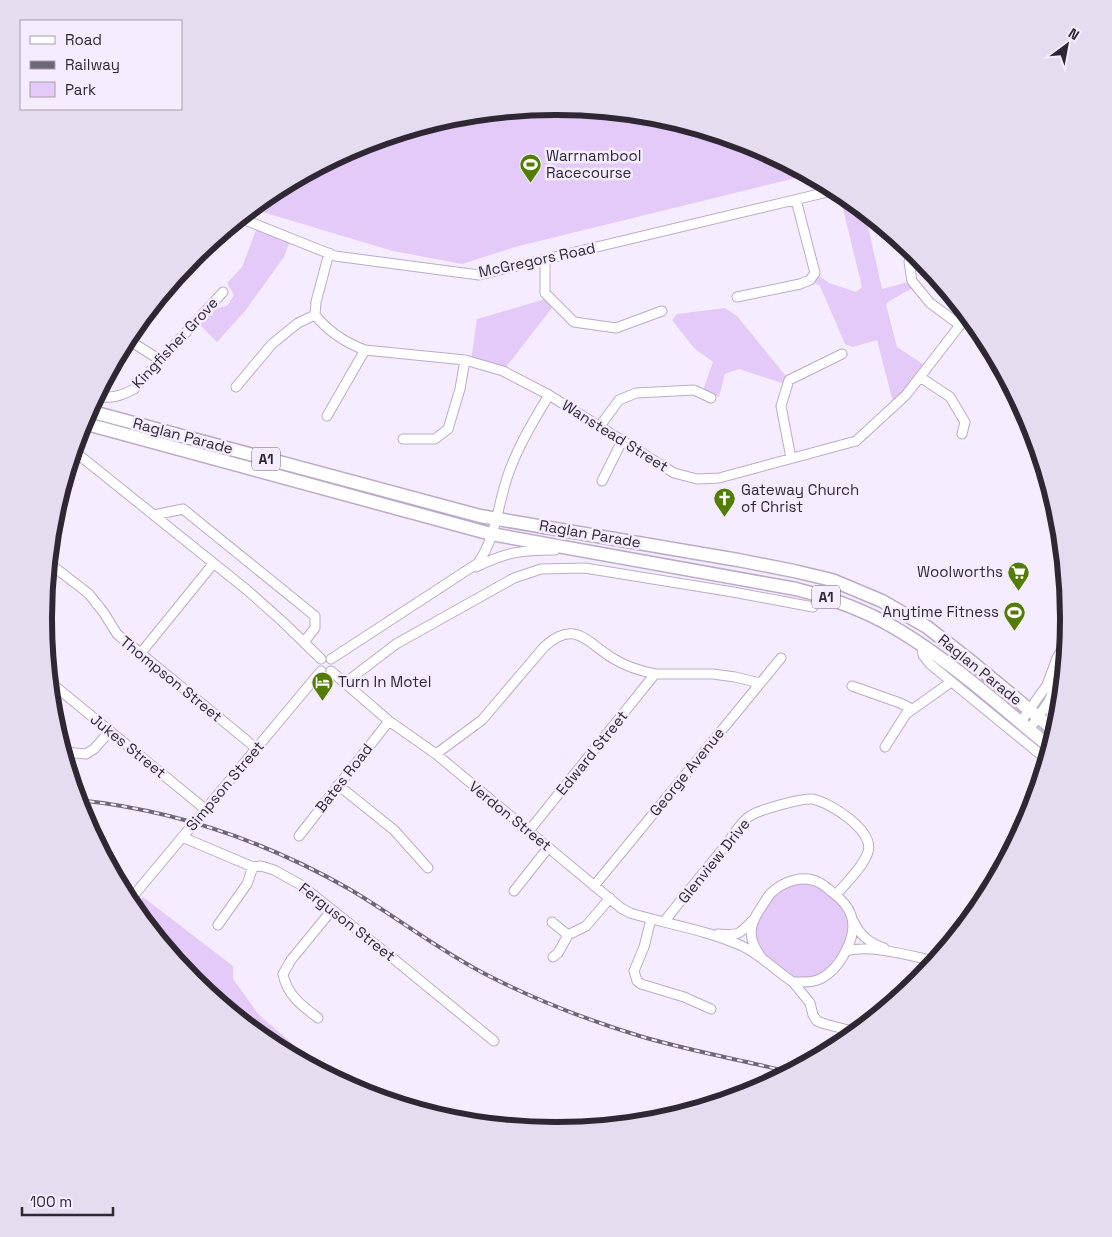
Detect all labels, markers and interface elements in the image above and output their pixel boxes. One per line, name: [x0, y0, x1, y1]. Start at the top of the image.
legend: [20, 20, 182, 110]
north arrow: [1042, 20, 1092, 70]
text: N: [1065, 24, 1083, 44]
text: Road: [65, 30, 102, 49]
text: Railway: [65, 55, 120, 74]
text: Park: [65, 80, 96, 99]
place label: Warrnambool Racecourse: [546, 146, 642, 182]
sports icon: Warrnambool Racecourse: [518, 153, 542, 184]
street label: McGregors Road: [477, 238, 597, 281]
street label: Kingfisher Grove: [127, 293, 222, 392]
street label: Wanstead Street: [559, 395, 672, 476]
street label: Raglan Parade: [131, 413, 235, 458]
road number: A1: [252, 448, 280, 470]
place label: Gateway Church of Christ: [741, 480, 859, 516]
church icon: Gateway Church of Christ: [713, 487, 737, 518]
street label: Raglan Parade: [538, 515, 642, 552]
supermarket icon: Woolworths: [1007, 560, 1031, 591]
place label: Woolworths: [917, 562, 1003, 581]
road number: A1: [812, 586, 840, 608]
sports icon: Anytime Fitness: [1003, 600, 1027, 631]
place label: Anytime Fitness: [883, 602, 999, 621]
street label: Raglan Parade: [934, 630, 1026, 709]
street label: Thompson Street: [116, 632, 226, 726]
hotel icon: Turn In Motel: [310, 670, 334, 701]
place label: Turn In Motel: [338, 672, 431, 691]
street label: Edward Street: [552, 706, 632, 799]
street label: Jukes Street: [87, 709, 170, 782]
street label: George Avenue: [645, 723, 728, 820]
street label: Simpson Street: [182, 737, 268, 834]
street label: Bates Road: [311, 739, 376, 816]
street label: Verdon Street: [465, 777, 556, 855]
street label: Glenview Drive: [674, 814, 754, 907]
street label: Ferguson Street: [295, 878, 399, 965]
scale bar: [22, 1184, 114, 1216]
text: 100 m: [30, 1192, 72, 1211]

